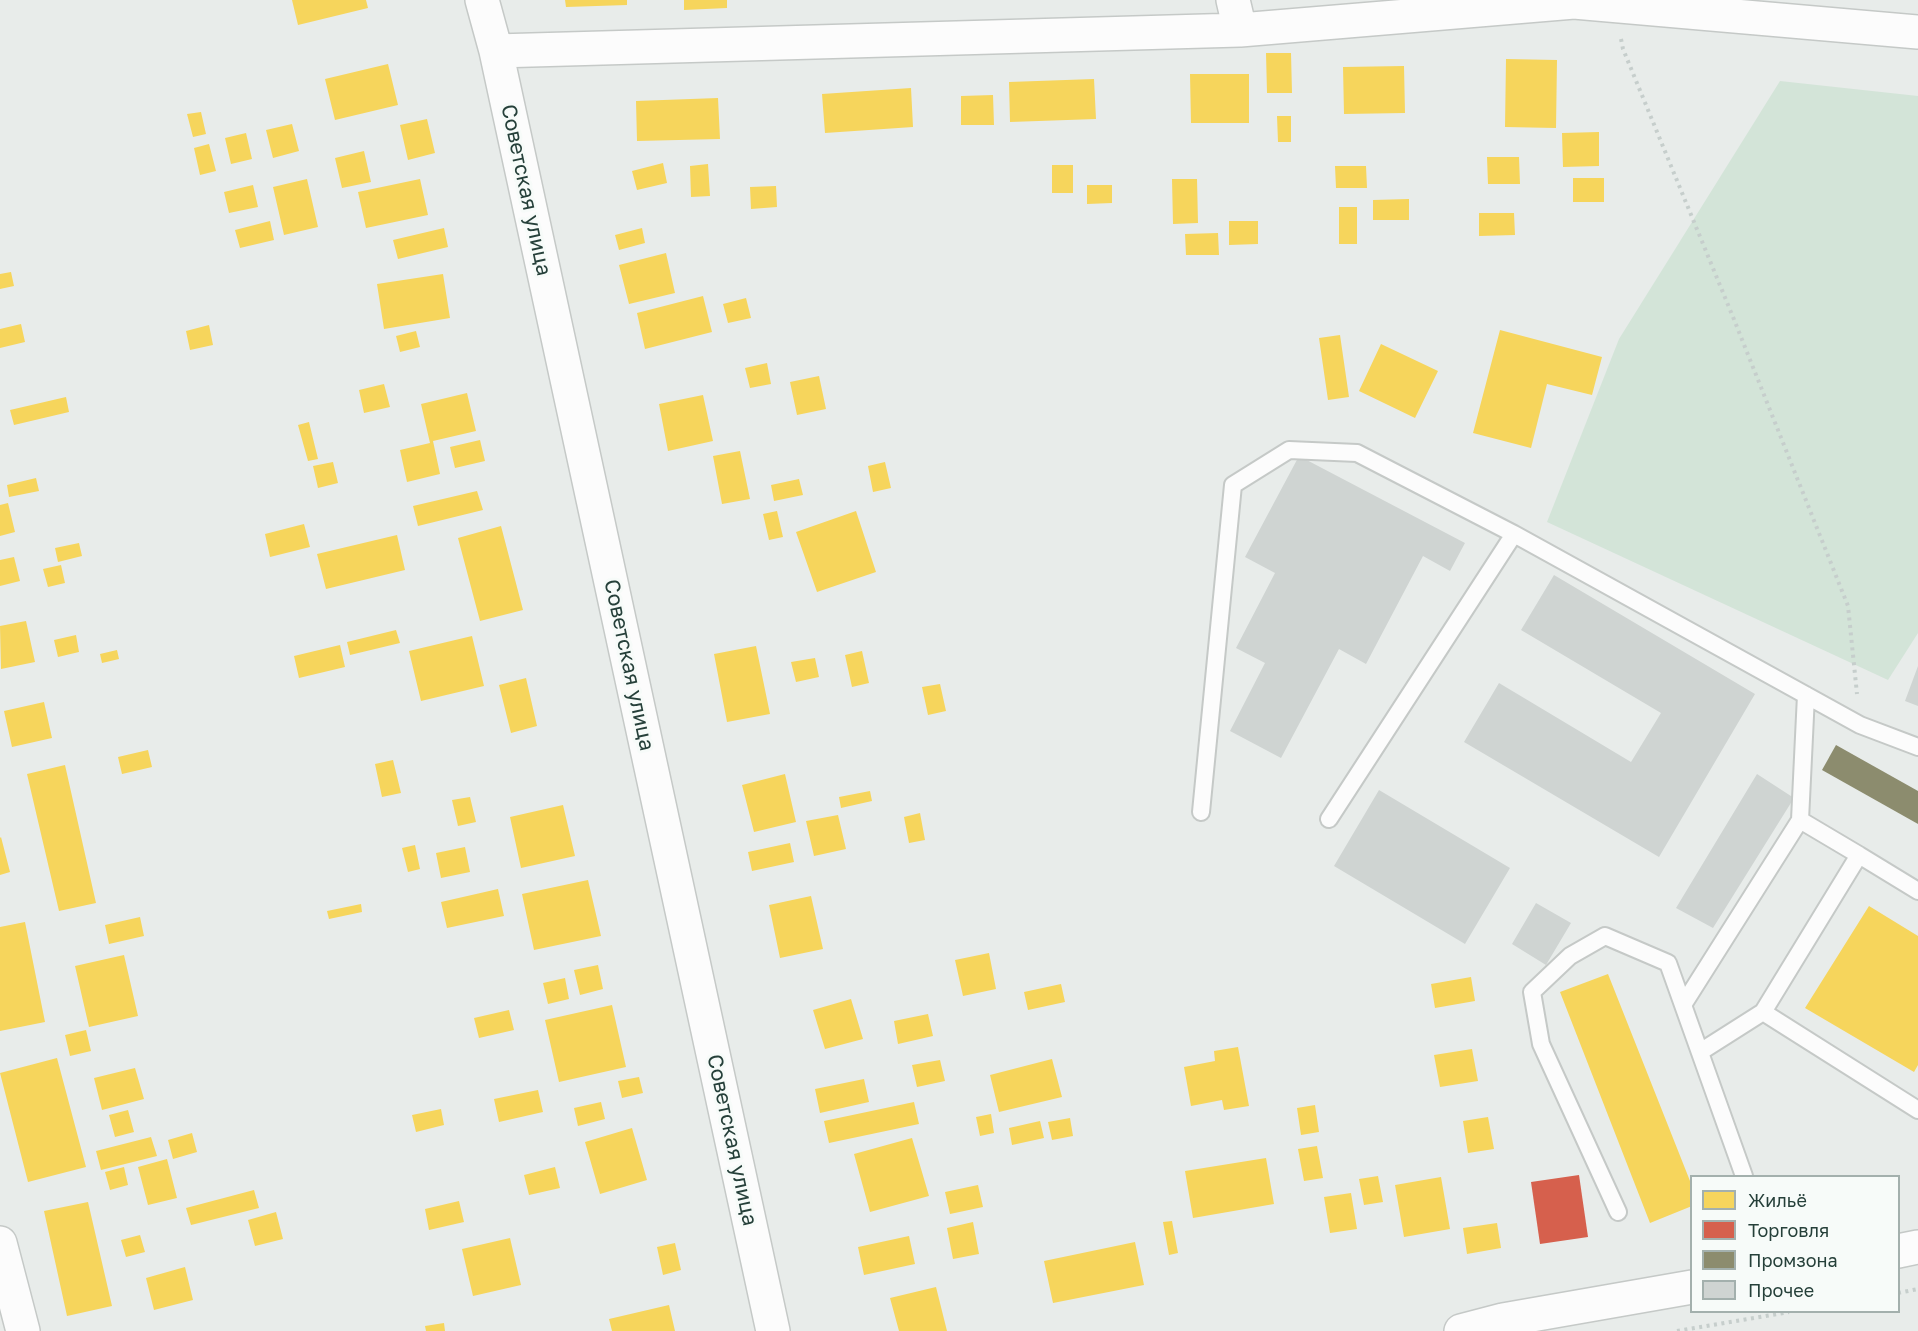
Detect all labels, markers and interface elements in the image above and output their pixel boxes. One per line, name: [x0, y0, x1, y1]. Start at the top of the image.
street label: Советская улица: [496, 102, 556, 278]
street label: Советская улица: [599, 577, 659, 753]
street label: Советская улица: [702, 1052, 762, 1228]
legend: [1690, 1175, 1900, 1313]
text: Жильё: [1748, 1189, 1807, 1211]
text: Торговля: [1748, 1219, 1829, 1241]
text: Промзона: [1748, 1249, 1838, 1271]
text: Прочее: [1748, 1279, 1814, 1301]

